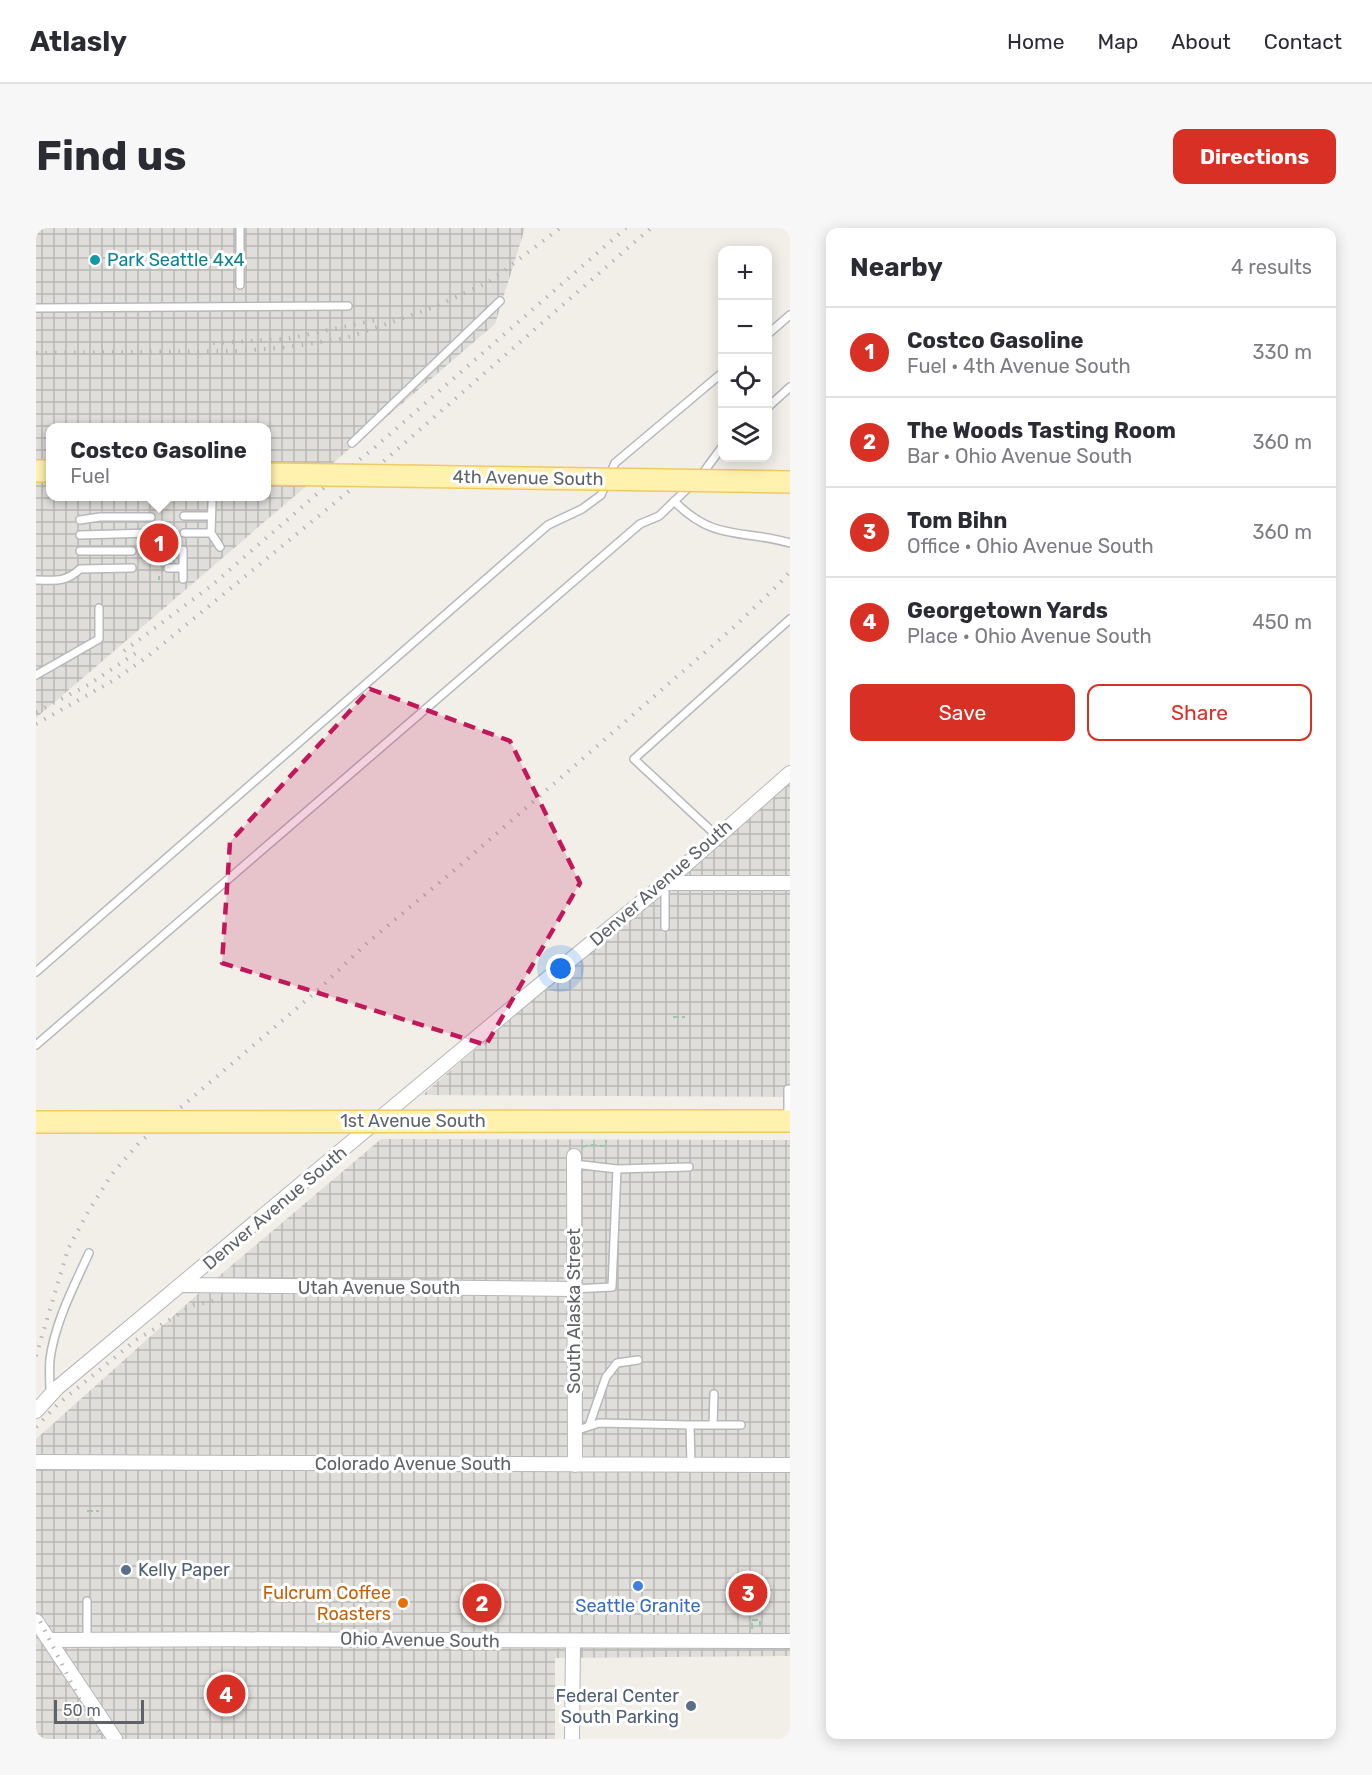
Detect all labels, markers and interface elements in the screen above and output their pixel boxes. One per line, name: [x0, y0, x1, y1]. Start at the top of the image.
text: Atlasly: [30, 25, 127, 58]
text: Home: [1007, 29, 1064, 54]
text: Map: [1097, 29, 1138, 54]
text: About: [1171, 29, 1231, 54]
text: Contact: [1264, 29, 1342, 54]
button: Directions: [1173, 129, 1336, 184]
text: Find us: [36, 131, 187, 181]
map controls: [718, 246, 772, 462]
button: +: [718, 246, 772, 300]
place label: Park Seattle 4x4: [107, 249, 245, 271]
text: Nearby: [850, 252, 943, 283]
marker: Park Seattle 4x4: [88, 253, 102, 267]
text: 4 results: [1231, 255, 1312, 279]
button: −: [718, 300, 772, 354]
text: Costco Gasoline: [907, 327, 1084, 354]
text: 1: [865, 340, 874, 364]
text: 330 m: [1253, 340, 1312, 364]
button: locate: [718, 354, 772, 408]
text: Fuel · 4th Avenue South: [907, 354, 1131, 378]
button: layers: [718, 408, 772, 462]
text: The Woods Tasting Room: [907, 417, 1176, 444]
popup: [46, 423, 271, 501]
text: 2: [863, 430, 876, 454]
text: 360 m: [1253, 430, 1312, 454]
text: Costco Gasoline: [70, 437, 247, 464]
text: Bar · Ohio Avenue South: [907, 444, 1132, 468]
text: Fuel: [70, 464, 110, 488]
street label: 4th Avenue South: [452, 466, 604, 490]
text: Tom Bihn: [907, 507, 1007, 534]
pin: 1: [140, 520, 178, 566]
text: 3: [863, 520, 876, 544]
text: 360 m: [1253, 520, 1312, 544]
text: Office · Ohio Avenue South: [907, 534, 1154, 558]
text: Georgetown Yards: [907, 597, 1108, 624]
text: 4: [863, 610, 876, 634]
text: 450 m: [1252, 610, 1312, 634]
text: Place · Ohio Avenue South: [907, 624, 1152, 648]
button: Save: [850, 684, 1075, 741]
button: Share: [1087, 684, 1312, 741]
street label: Denver Avenue South: [585, 815, 737, 951]
your location: [546, 954, 575, 983]
street label: 1st Avenue South: [340, 1110, 486, 1132]
street label: Denver Avenue South: [199, 1141, 351, 1275]
street label: South Alaska Street: [563, 1228, 585, 1394]
street label: Utah Avenue South: [298, 1277, 460, 1299]
street label: Colorado Avenue South: [315, 1453, 511, 1475]
place label: Kelly Paper: [138, 1559, 230, 1581]
marker: Kelly Paper: [119, 1563, 133, 1577]
pin: 3: [728, 1570, 768, 1616]
marker: Seattle Granite: [631, 1579, 645, 1593]
pin: 2: [462, 1580, 502, 1626]
place label: Fulcrum Coffee Roasters: [263, 1582, 391, 1625]
place label: Seattle Granite: [575, 1595, 701, 1617]
marker: Fulcrum Coffee Roasters: [396, 1596, 410, 1610]
street label: Ohio Avenue South: [340, 1628, 500, 1652]
pin: 4: [206, 1672, 246, 1716]
place label: Federal Center South Parking: [556, 1685, 679, 1728]
scale bar: [54, 1697, 144, 1724]
marker: Federal Center South Parking: [684, 1699, 698, 1713]
text: 50 m: [63, 1701, 101, 1720]

